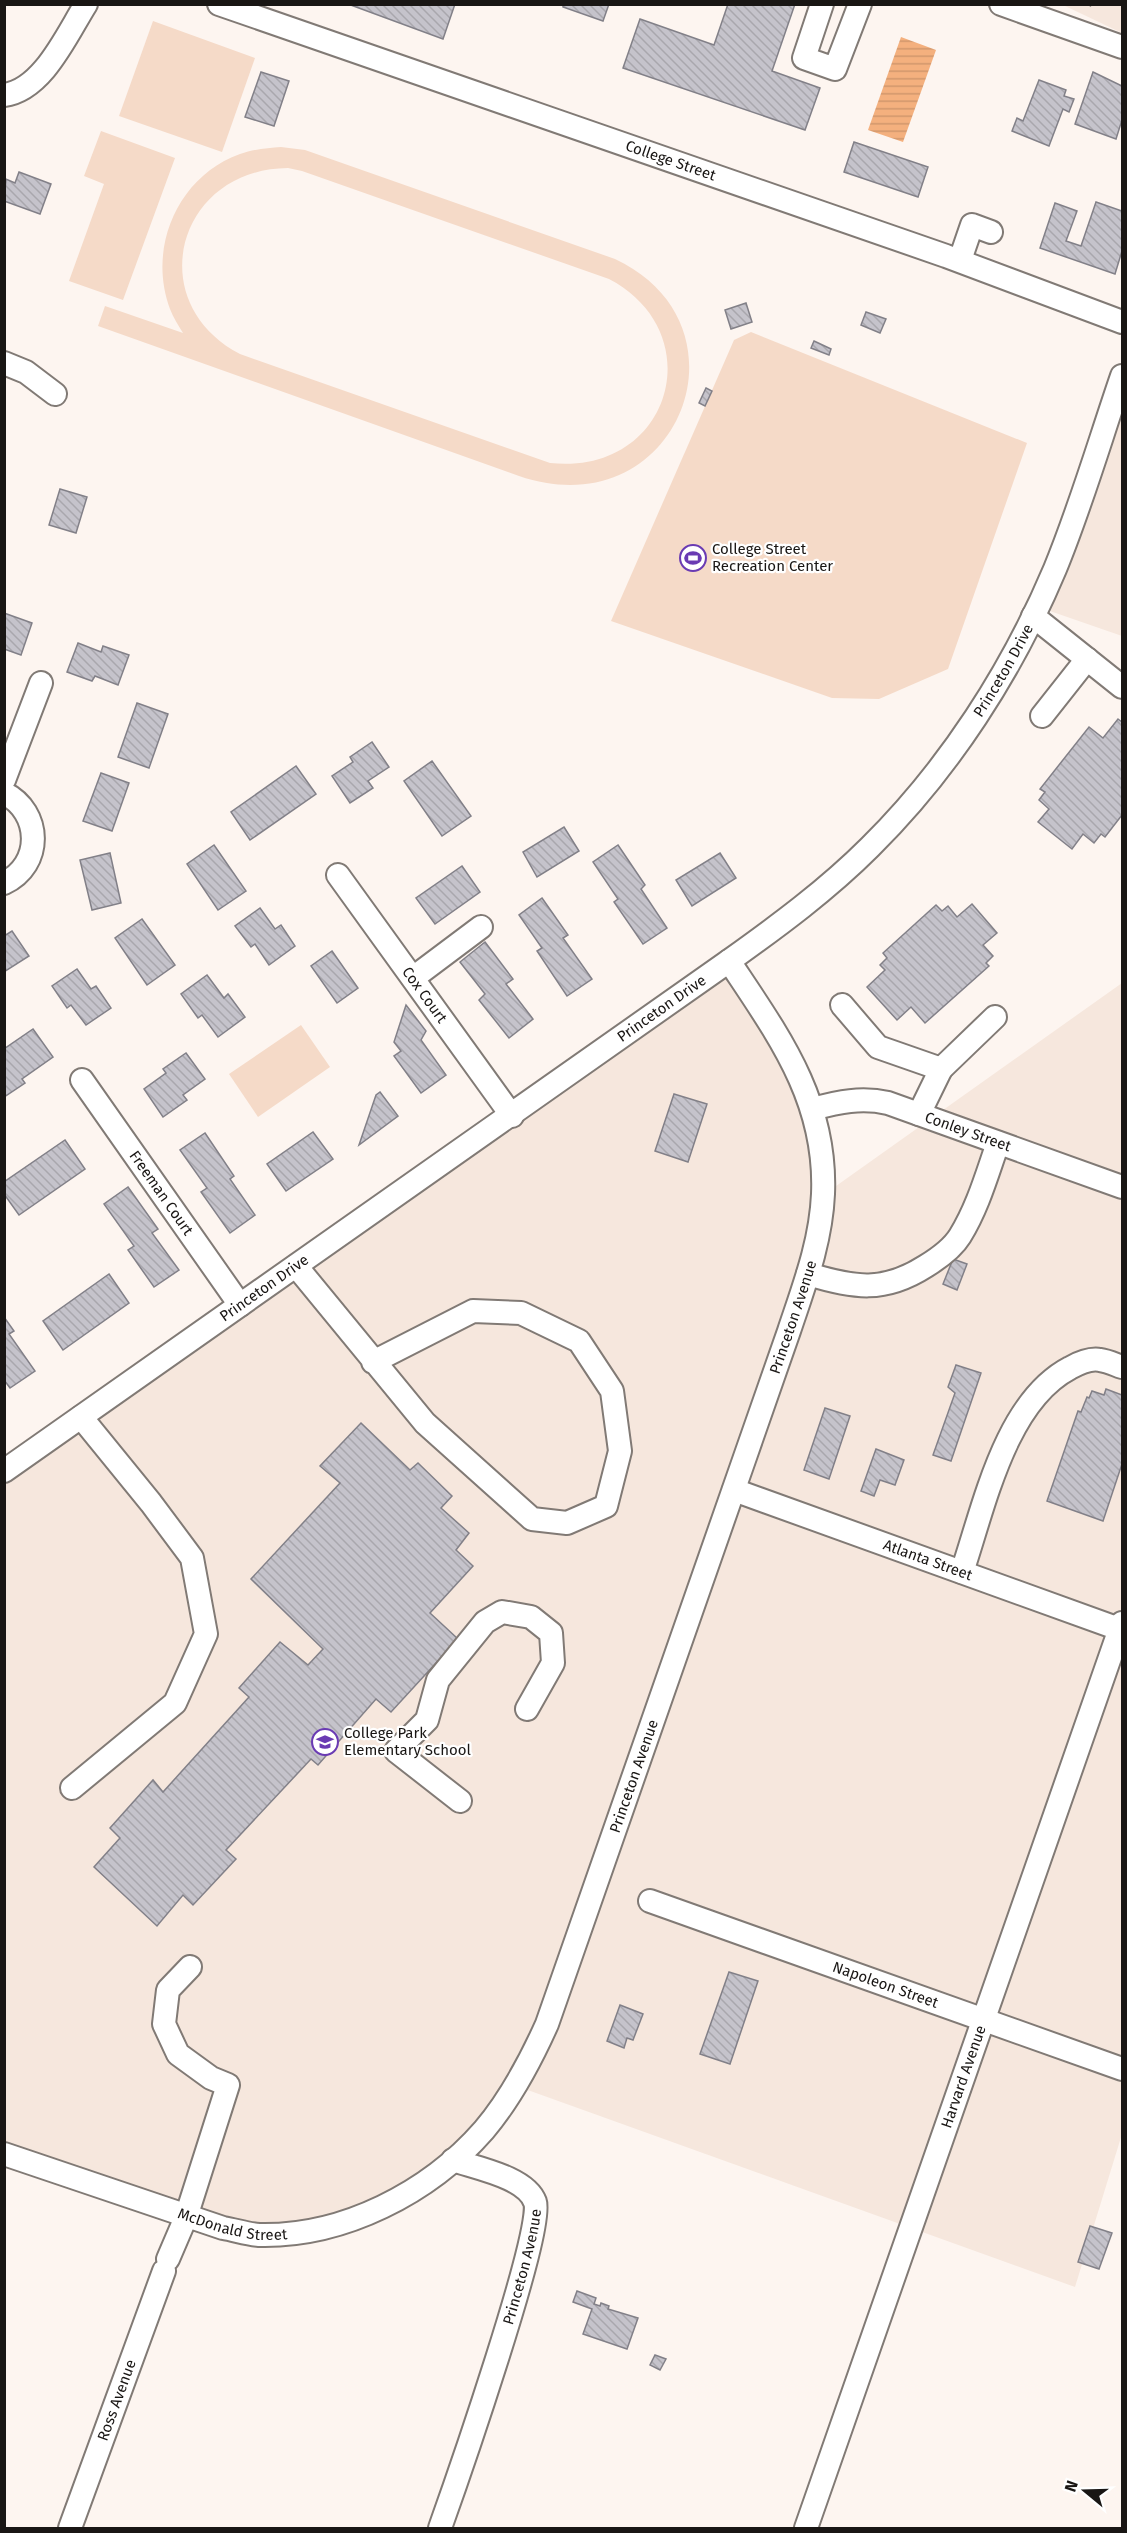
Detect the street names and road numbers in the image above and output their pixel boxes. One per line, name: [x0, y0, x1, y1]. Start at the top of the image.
street label: College Street: [623, 137, 719, 185]
street label: Princeton Drive: [970, 621, 1037, 720]
street label: Cox Court: [398, 963, 451, 1027]
street label: Princeton Drive: [614, 971, 709, 1046]
street label: Conley Street: [922, 1108, 1014, 1156]
street label: Freeman Court: [125, 1147, 198, 1239]
street label: Princeton Drive: [216, 1251, 312, 1325]
street label: Princeton Avenue: [766, 1258, 820, 1376]
street label: Atlanta Street: [881, 1536, 975, 1584]
street label: Princeton Avenue: [606, 1717, 662, 1835]
street label: Napoleon Street: [830, 1958, 941, 2012]
street label: Harvard Avenue: [937, 2023, 990, 2130]
street label: McDonald Street: [175, 2204, 289, 2244]
street label: Princeton Avenue: [499, 2208, 545, 2327]
street label: Ross Avenue: [94, 2357, 140, 2443]

